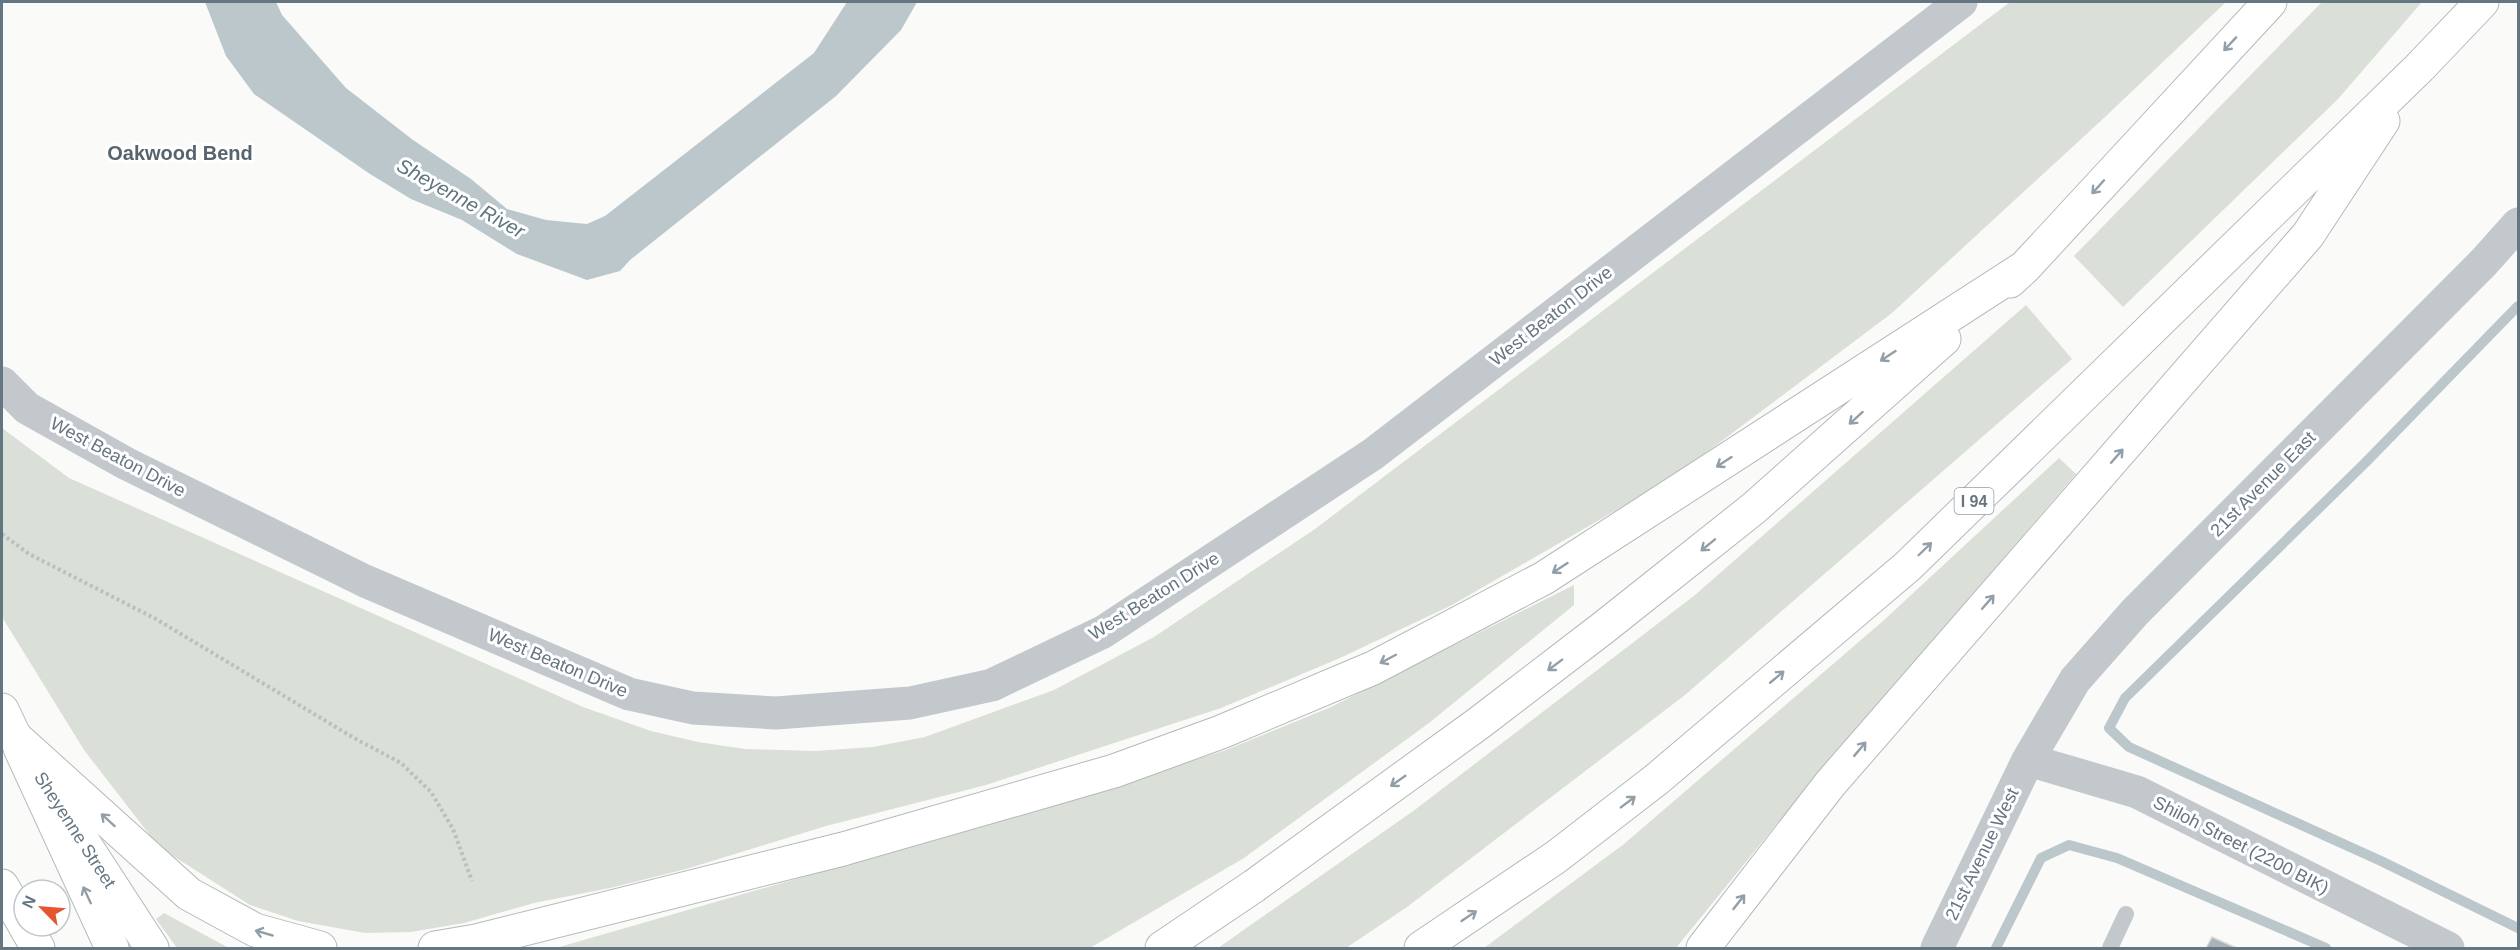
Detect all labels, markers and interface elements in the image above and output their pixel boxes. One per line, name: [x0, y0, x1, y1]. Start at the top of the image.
one-way arrow: [2223, 37, 2237, 52]
district label: Oakwood Bend: [107, 142, 253, 164]
water label: Sheyenne River: [393, 154, 530, 243]
one-way arrow: [2091, 179, 2105, 194]
street label: West Beaton Drive: [1486, 262, 1616, 370]
one-way arrow: [1880, 350, 1897, 362]
one-way arrow: [1849, 411, 1864, 425]
street label: West Beaton Drive: [47, 413, 189, 501]
street label: 21st Avenue East: [2207, 428, 2319, 540]
one-way arrow: [2110, 449, 2124, 464]
one-way arrow: [1716, 456, 1733, 468]
road number: I 94: [1954, 488, 1994, 514]
one-way arrow: [1700, 538, 1716, 551]
one-way arrow: [1917, 542, 1932, 557]
street label: West Beaton Drive: [1085, 548, 1223, 644]
one-way arrow: [1552, 562, 1569, 574]
one-way arrow: [1981, 595, 1995, 610]
street label: West Beaton Drive: [485, 625, 631, 701]
one-way arrow: [1380, 654, 1398, 666]
one-way arrow: [1547, 659, 1563, 672]
one-way arrow: [1769, 670, 1784, 684]
one-way arrow: [1853, 742, 1867, 757]
street label: Sheyenne Street: [30, 768, 120, 892]
one-way arrow: [1390, 775, 1406, 787]
street label: 21st Avenue West: [1941, 785, 2023, 923]
street label: Shiloh Street (2200 BIK): [2150, 792, 2332, 898]
one-way arrow: [1619, 795, 1635, 808]
one-way arrow: [100, 813, 115, 827]
north arrow: [12, 878, 72, 938]
one-way arrow: [81, 887, 93, 905]
text: N: [19, 893, 39, 911]
one-way arrow: [1733, 895, 1745, 911]
one-way arrow: [1461, 910, 1477, 922]
one-way arrow: [255, 927, 274, 938]

